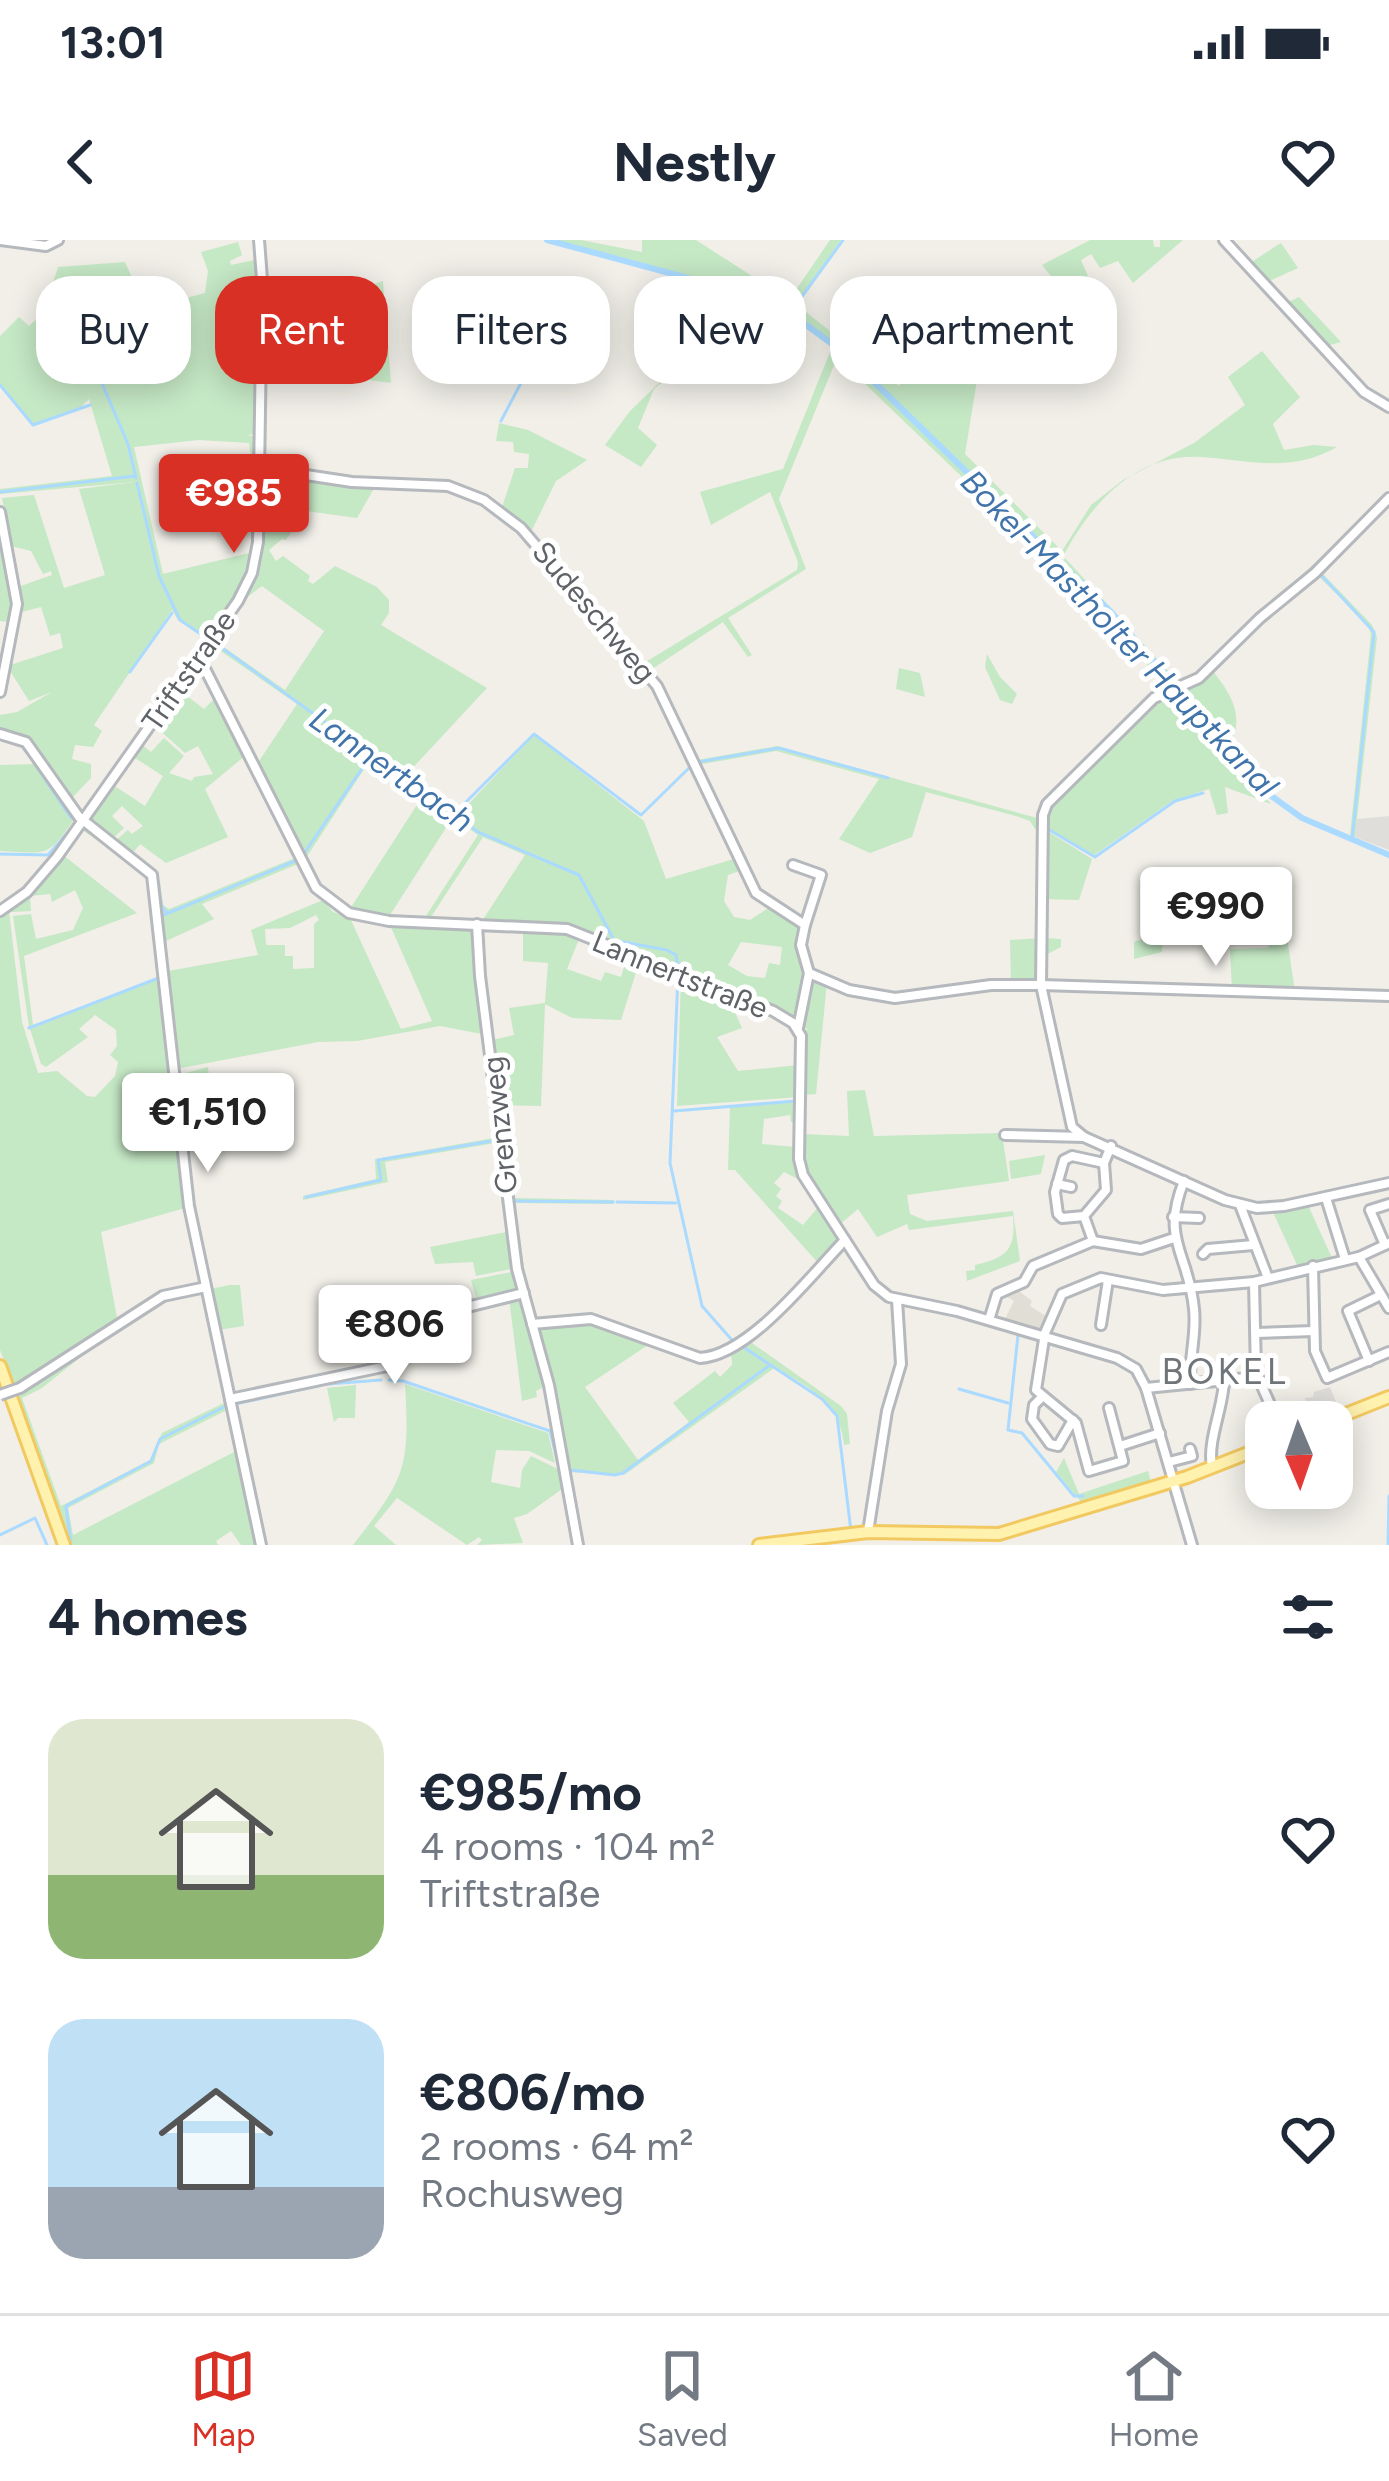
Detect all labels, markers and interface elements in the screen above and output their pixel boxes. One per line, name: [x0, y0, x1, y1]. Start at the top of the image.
text: 13:01: [60, 15, 166, 69]
icon: back: [48, 129, 114, 195]
icon: heart: [1275, 129, 1341, 195]
text: Nestly: [613, 130, 776, 195]
chip: Buy: [36, 276, 191, 384]
chip: Rent: [215, 276, 388, 384]
chip: Filters: [412, 276, 610, 384]
chip: New: [634, 276, 806, 384]
chip: Apartment: [830, 276, 1117, 384]
pin: €985: [163, 454, 305, 556]
water label: Bokel-Mastholter Hauptkanal: [953, 462, 1287, 806]
text: €985: [186, 469, 282, 516]
street label: Sudeschweg: [525, 534, 664, 690]
street label: Triftstraße: [134, 603, 244, 738]
water label: Lannertbach: [302, 699, 481, 840]
pin: €990: [1145, 867, 1287, 969]
text: €990: [1167, 882, 1265, 929]
street label: Lannertstraße: [587, 922, 773, 1027]
street label: Grenzweg: [474, 1055, 525, 1196]
pin: €1,510: [110, 1073, 306, 1175]
text: €1,510: [149, 1088, 267, 1135]
pin: €806: [324, 1285, 466, 1387]
text: €806: [346, 1300, 444, 1347]
district label: BOKEL: [1162, 1350, 1288, 1393]
north arrow: [1245, 1401, 1353, 1509]
map controls: [1245, 1401, 1353, 1509]
icon: filters: [1275, 1584, 1341, 1650]
text: 4 homes: [48, 1587, 248, 1648]
text: €985/mo: [420, 1762, 642, 1823]
icon: home: [144, 1767, 288, 1911]
icon: heart: [1275, 1806, 1341, 1872]
text: 4 rooms · 104 m²: [420, 1823, 715, 1870]
text: Triftstraße: [420, 1870, 600, 1917]
text: €806/mo: [420, 2062, 645, 2123]
icon: home: [144, 2067, 288, 2211]
icon: heart: [1275, 2106, 1341, 2172]
text: 2 rooms · 64 m²: [420, 2123, 694, 2170]
text: Rochusweg: [420, 2170, 624, 2217]
tab: Map: [190, 2343, 256, 2454]
tab: Saved: [637, 2343, 728, 2454]
tab: Home: [1109, 2343, 1199, 2454]

